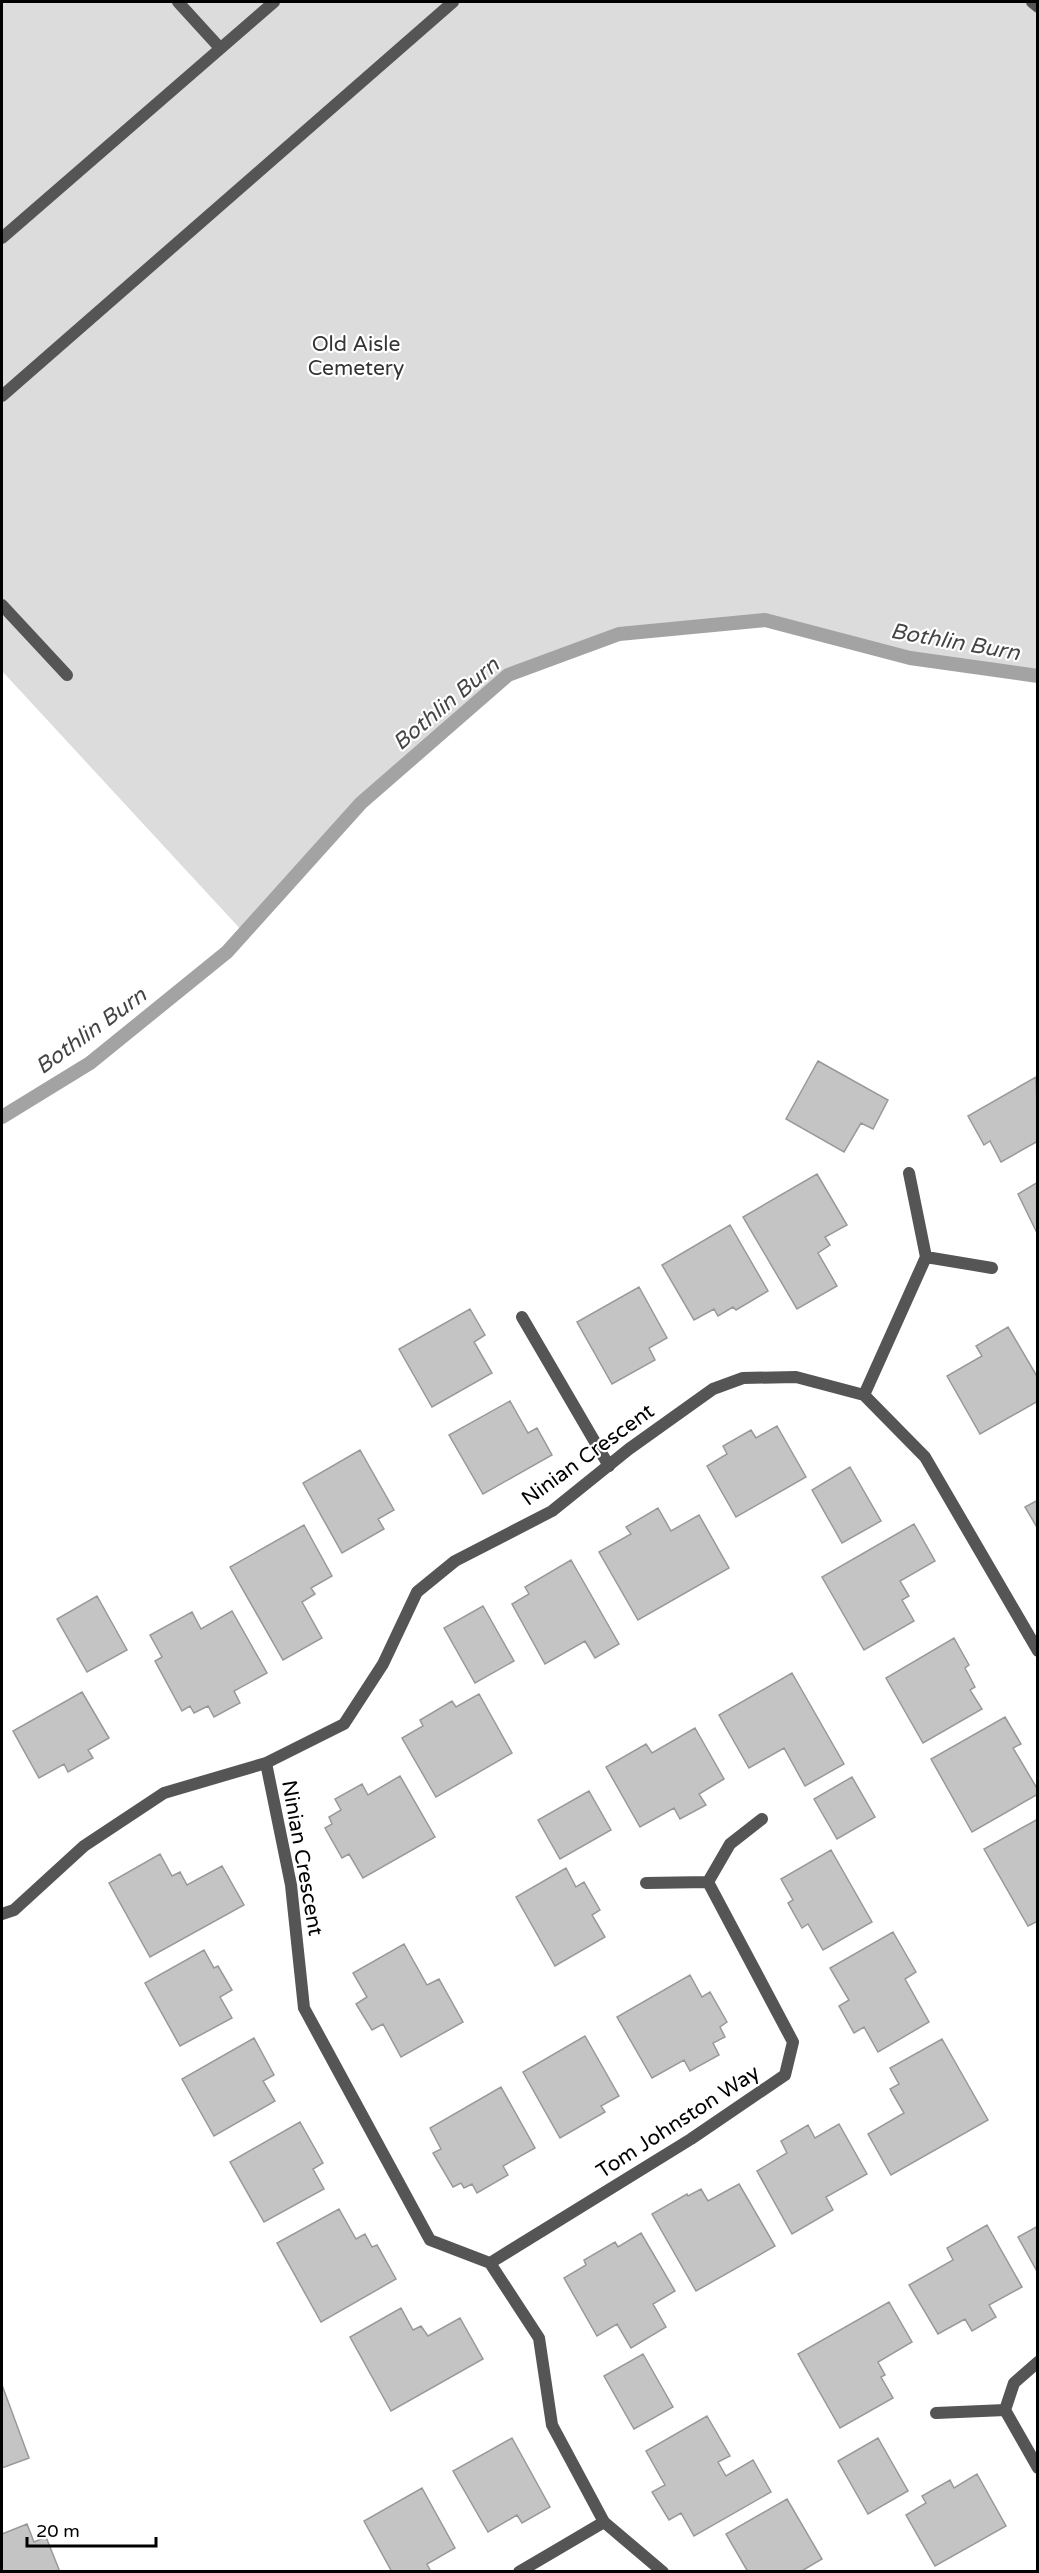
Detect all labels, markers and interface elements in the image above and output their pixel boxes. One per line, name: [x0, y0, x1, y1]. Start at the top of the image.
park label: Old Aisle Cemetery: [308, 332, 404, 381]
water label: Bothlin Burn: [888, 618, 1022, 666]
water label: Bothlin Burn: [388, 652, 505, 756]
water label: Bothlin Burn: [31, 982, 152, 1080]
street label: Ninian Crescent: [517, 1399, 659, 1511]
street label: Ninian Crescent: [276, 1778, 328, 1938]
street label: Tom Johnston Way: [592, 2060, 764, 2184]
scale bar: [27, 2510, 156, 2548]
text: 20 m: [36, 2520, 80, 2542]

